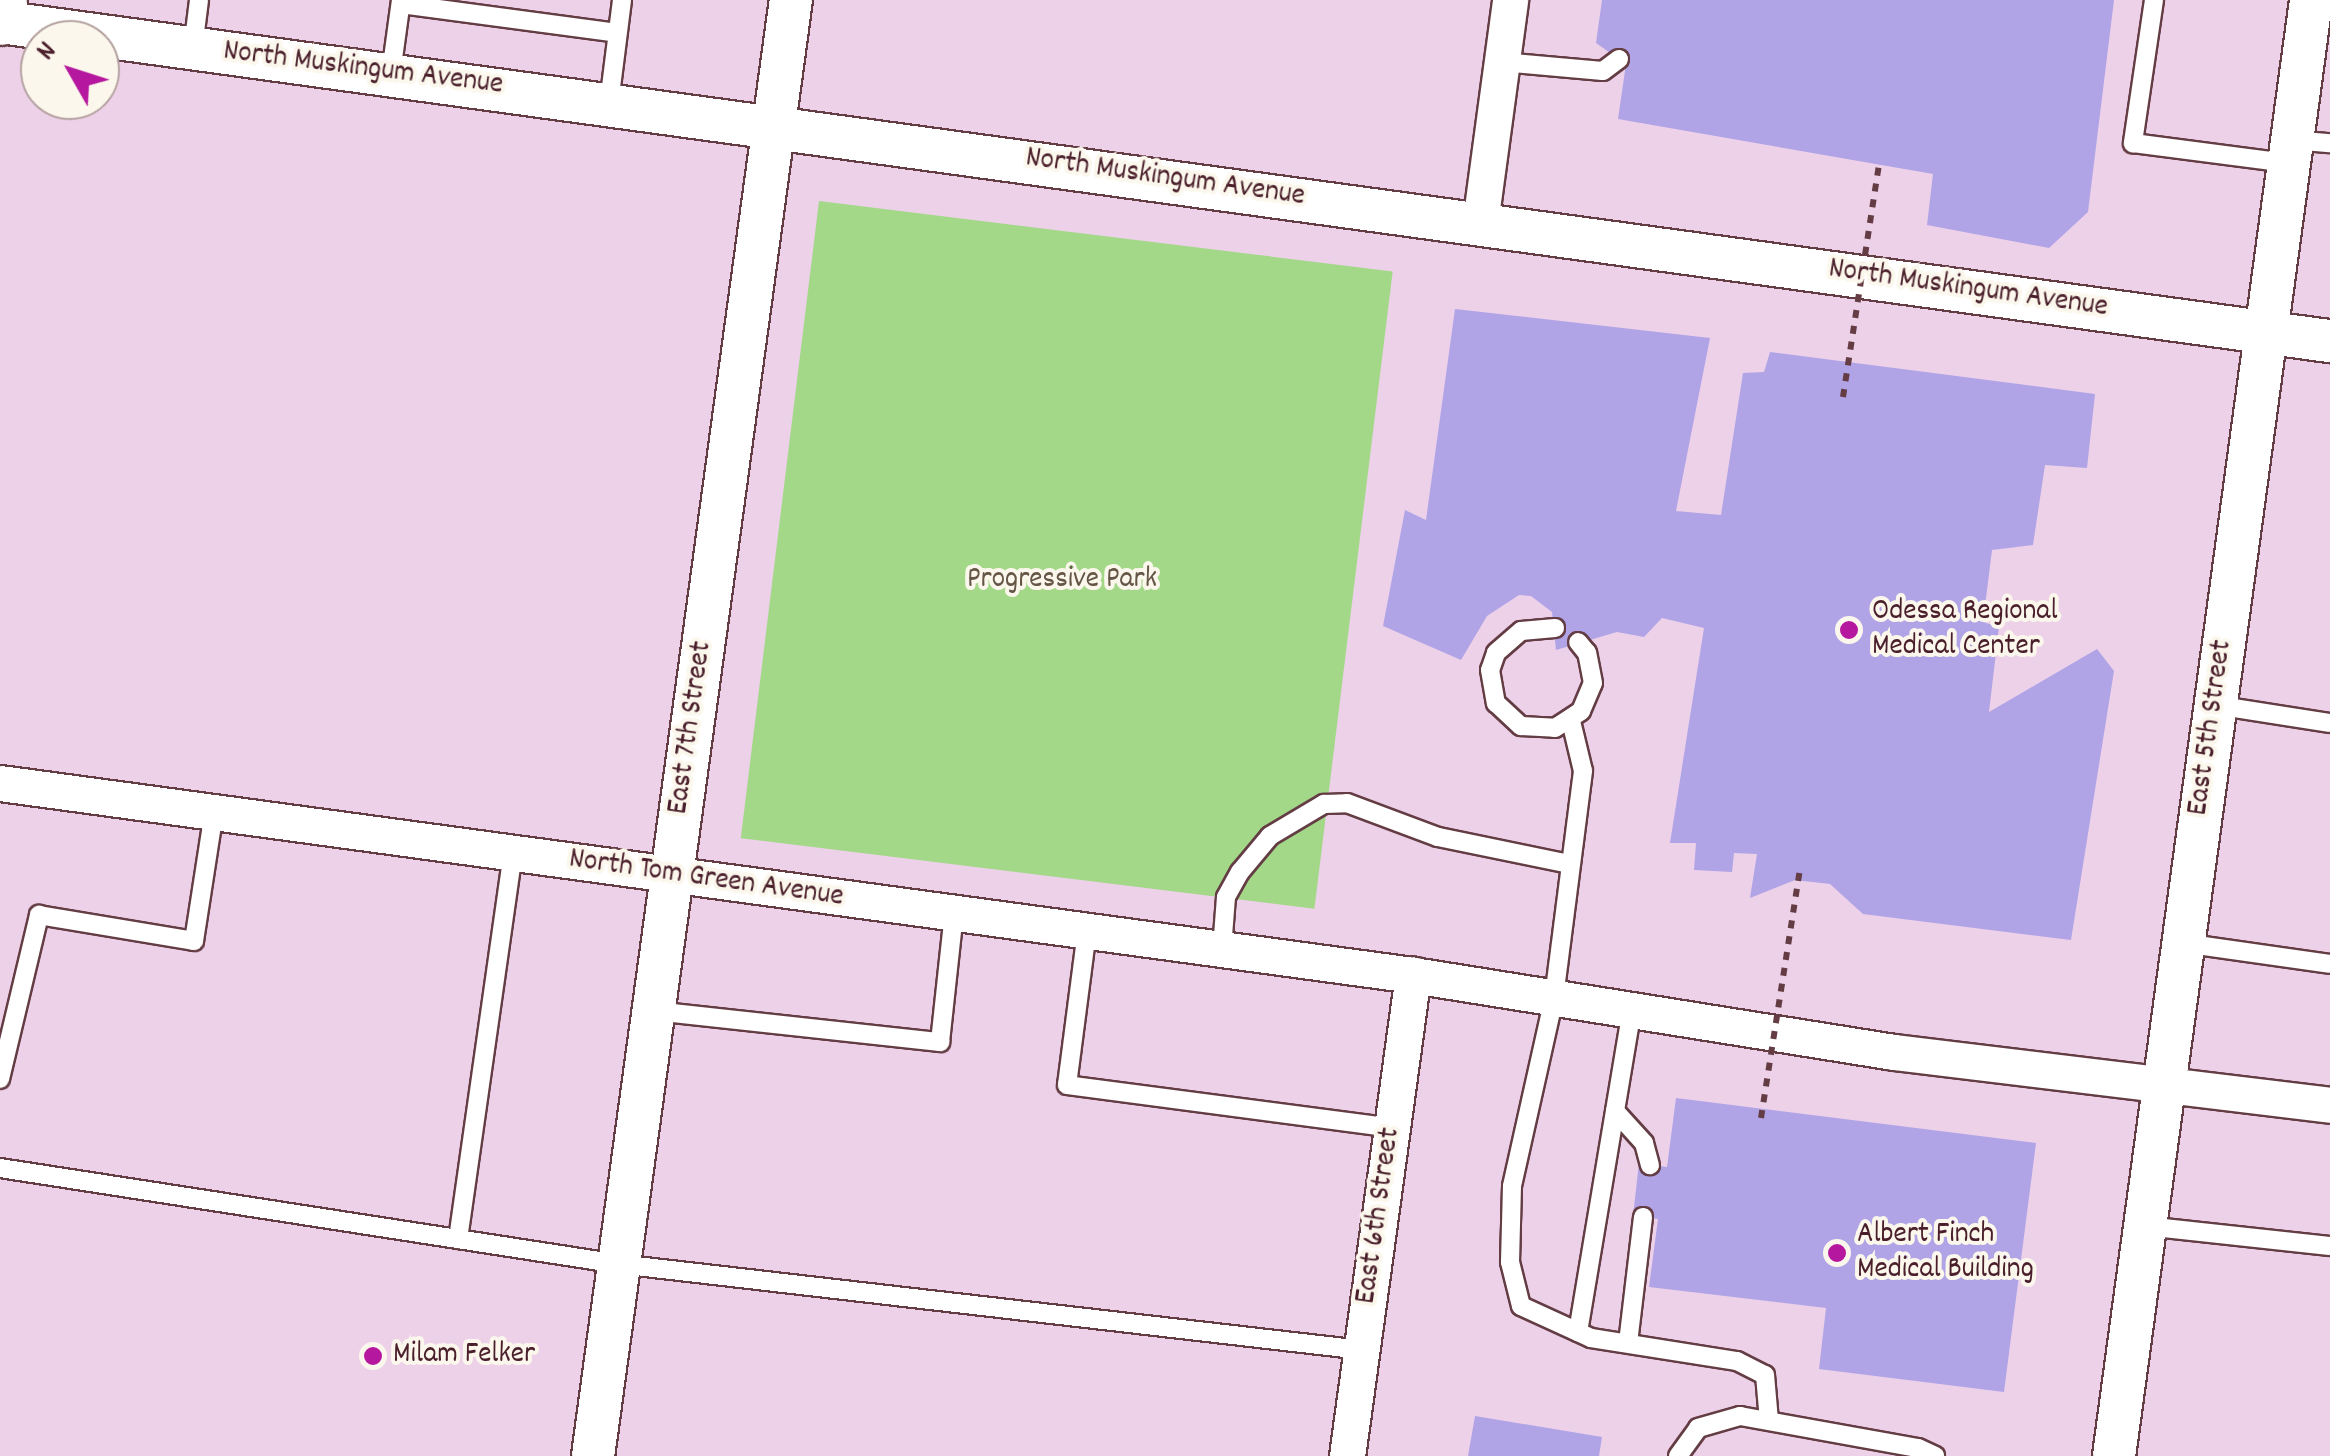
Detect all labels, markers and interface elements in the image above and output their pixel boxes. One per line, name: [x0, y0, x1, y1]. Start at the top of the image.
north arrow: [20, 20, 120, 120]
text: N: [28, 34, 68, 70]
street label: North Muskingum Avenue: [221, 35, 505, 105]
street label: North Muskingum Avenue: [1023, 142, 1307, 216]
street label: North Muskingum Avenue: [1826, 253, 2110, 327]
park label: Progressive Park: [967, 563, 1157, 599]
place label: Odessa Regional Medical Center: [1872, 595, 2058, 666]
marker: Odessa Regional Medical Center: [1836, 617, 1862, 643]
street label: East 5th Street: [2182, 638, 2242, 818]
street label: East 7th Street: [662, 639, 722, 817]
street label: North Tom Green Avenue: [567, 843, 845, 917]
street label: East 6th Street: [1350, 1126, 1410, 1306]
place label: Albert Finch Medical Building: [1857, 1218, 2034, 1288]
marker: Albert Finch Medical Building: [1826, 1242, 1848, 1264]
place label: Milam Felker: [393, 1338, 535, 1374]
marker: Milam Felker: [362, 1345, 384, 1367]

